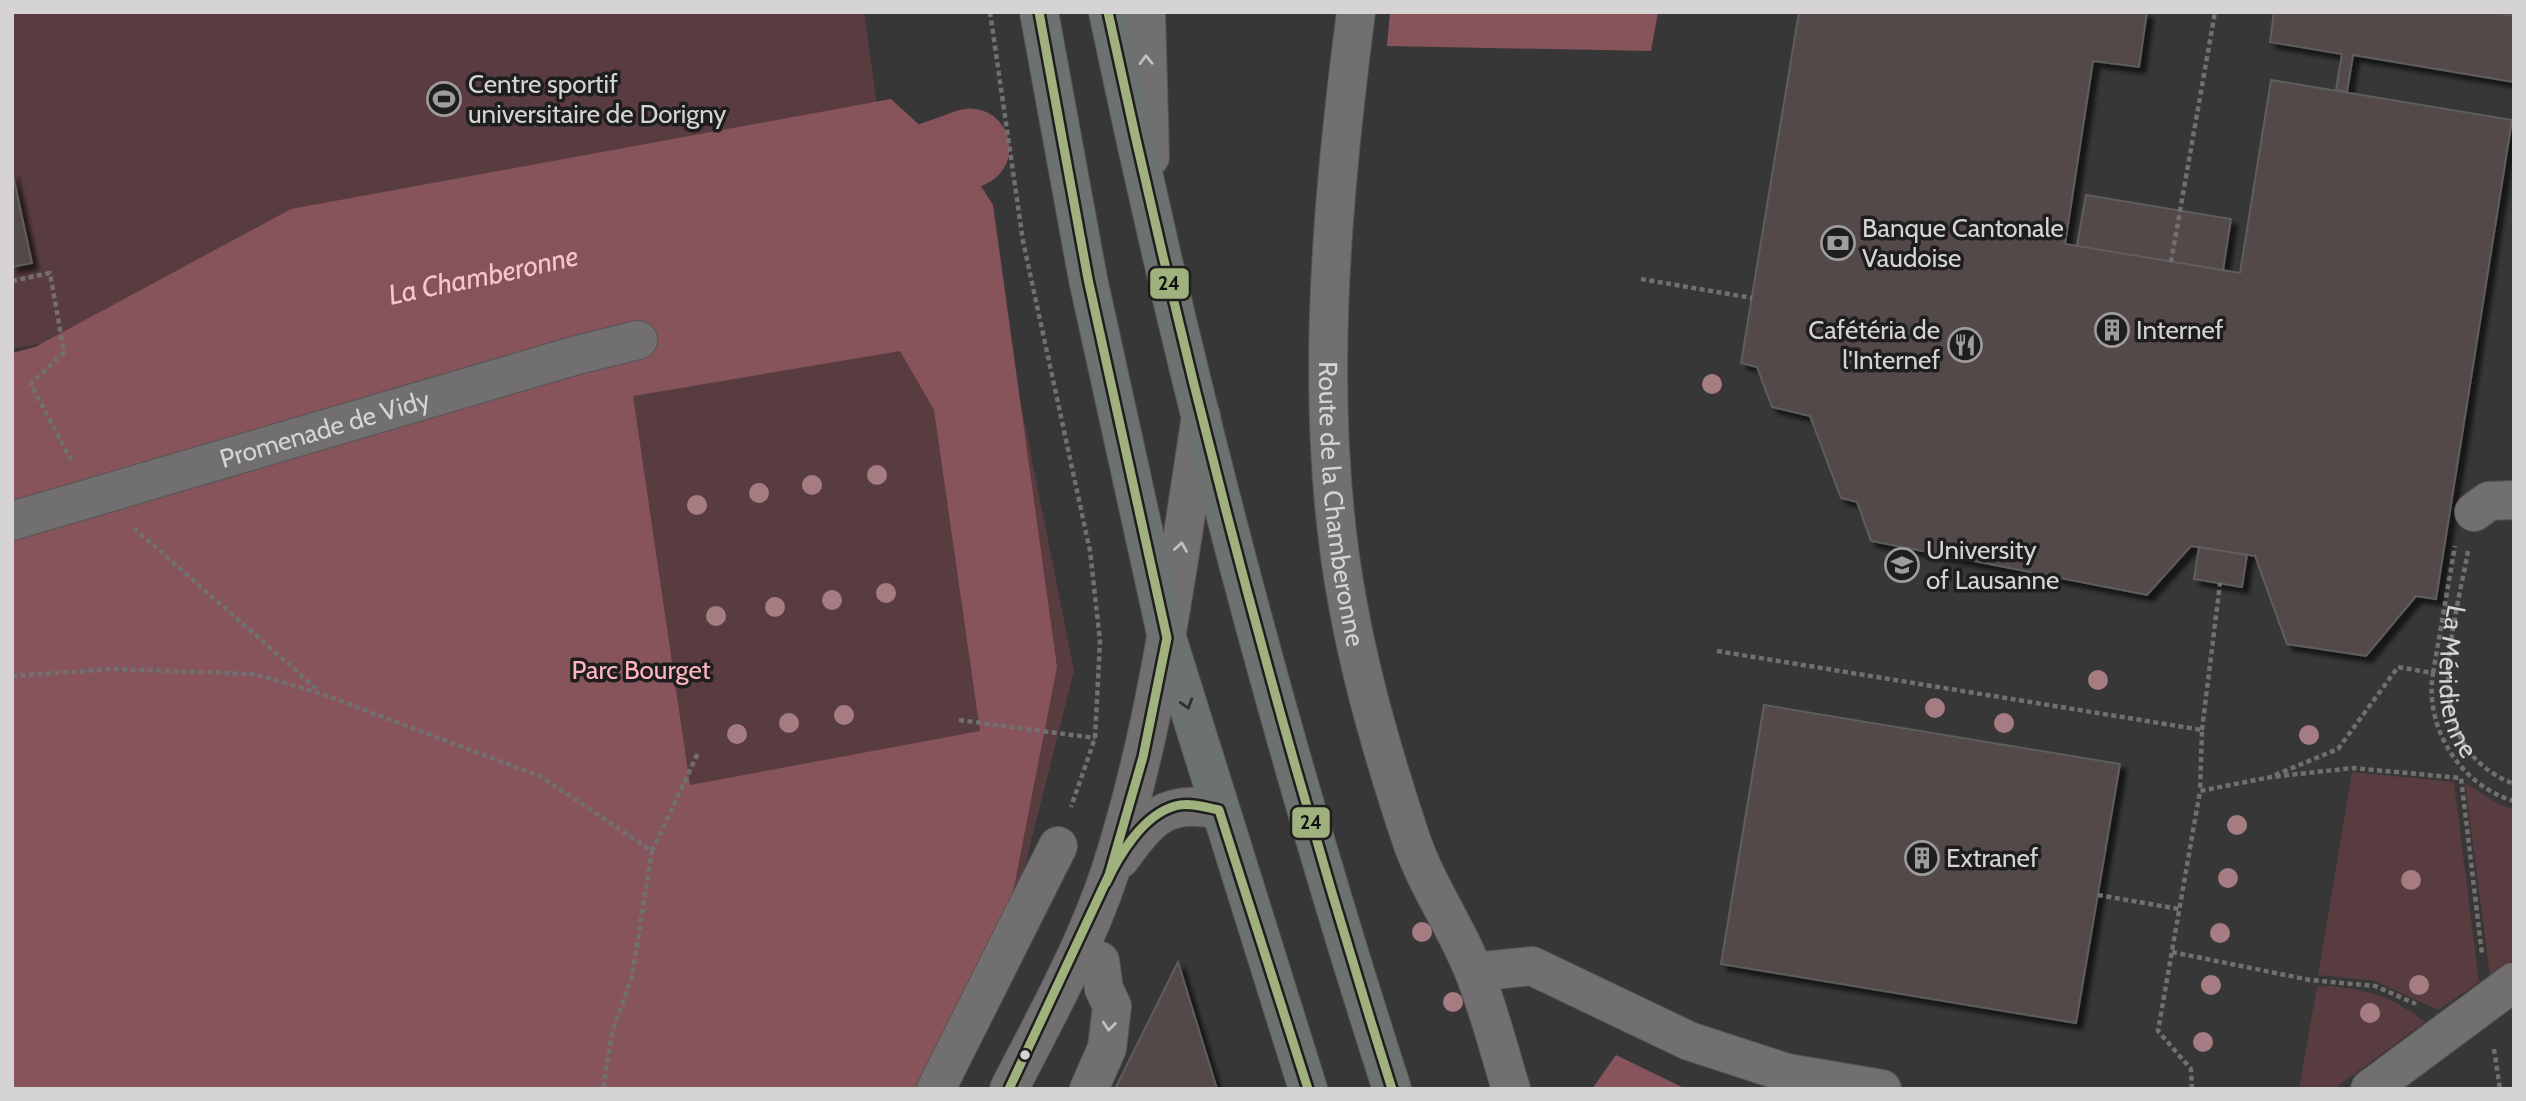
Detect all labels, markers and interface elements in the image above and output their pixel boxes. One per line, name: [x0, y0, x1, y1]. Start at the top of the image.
one-way arrow: [1138, 54, 1153, 65]
place label: Centre sportif universitaire de Dorigny: [468, 68, 726, 130]
sports icon: Centre sportif universitaire de Dorigny: [425, 80, 463, 118]
place label: Banque Cantonale Vaudoise: [1862, 212, 2064, 274]
bank icon: Banque Cantonale Vaudoise: [1819, 224, 1857, 262]
water label: La Chamberonne: [385, 238, 582, 312]
line badge: 24: [1149, 267, 1190, 300]
text: 24: [1158, 272, 1180, 295]
building icon: Internef: [2093, 311, 2131, 349]
place label: Cafétéria de l'Internef: [1808, 314, 1940, 376]
place label: Internef: [2136, 314, 2224, 346]
restaurant icon: Cafétéria de l'Internef: [1946, 326, 1984, 364]
street label: Route de la Chamberonne: [1312, 361, 1372, 649]
street label: Promenade de Vidy: [216, 383, 434, 475]
place label: University of Lausanne: [1926, 534, 2059, 596]
one-way arrow: [1173, 541, 1188, 553]
school or university icon: University of Lausanne: [1883, 546, 1921, 584]
street label: La Méridienne: [2432, 602, 2484, 764]
park label: Parc Bourget: [571, 654, 711, 686]
one-way arrow: [1178, 697, 1193, 709]
line badge: 24: [1291, 806, 1331, 839]
text: 24: [1300, 811, 1322, 834]
building icon: Extranef: [1903, 839, 1941, 877]
place label: Extranef: [1946, 842, 2039, 874]
one-way arrow: [1102, 1021, 1117, 1032]
unlabelled marker: [1018, 1048, 1032, 1062]

